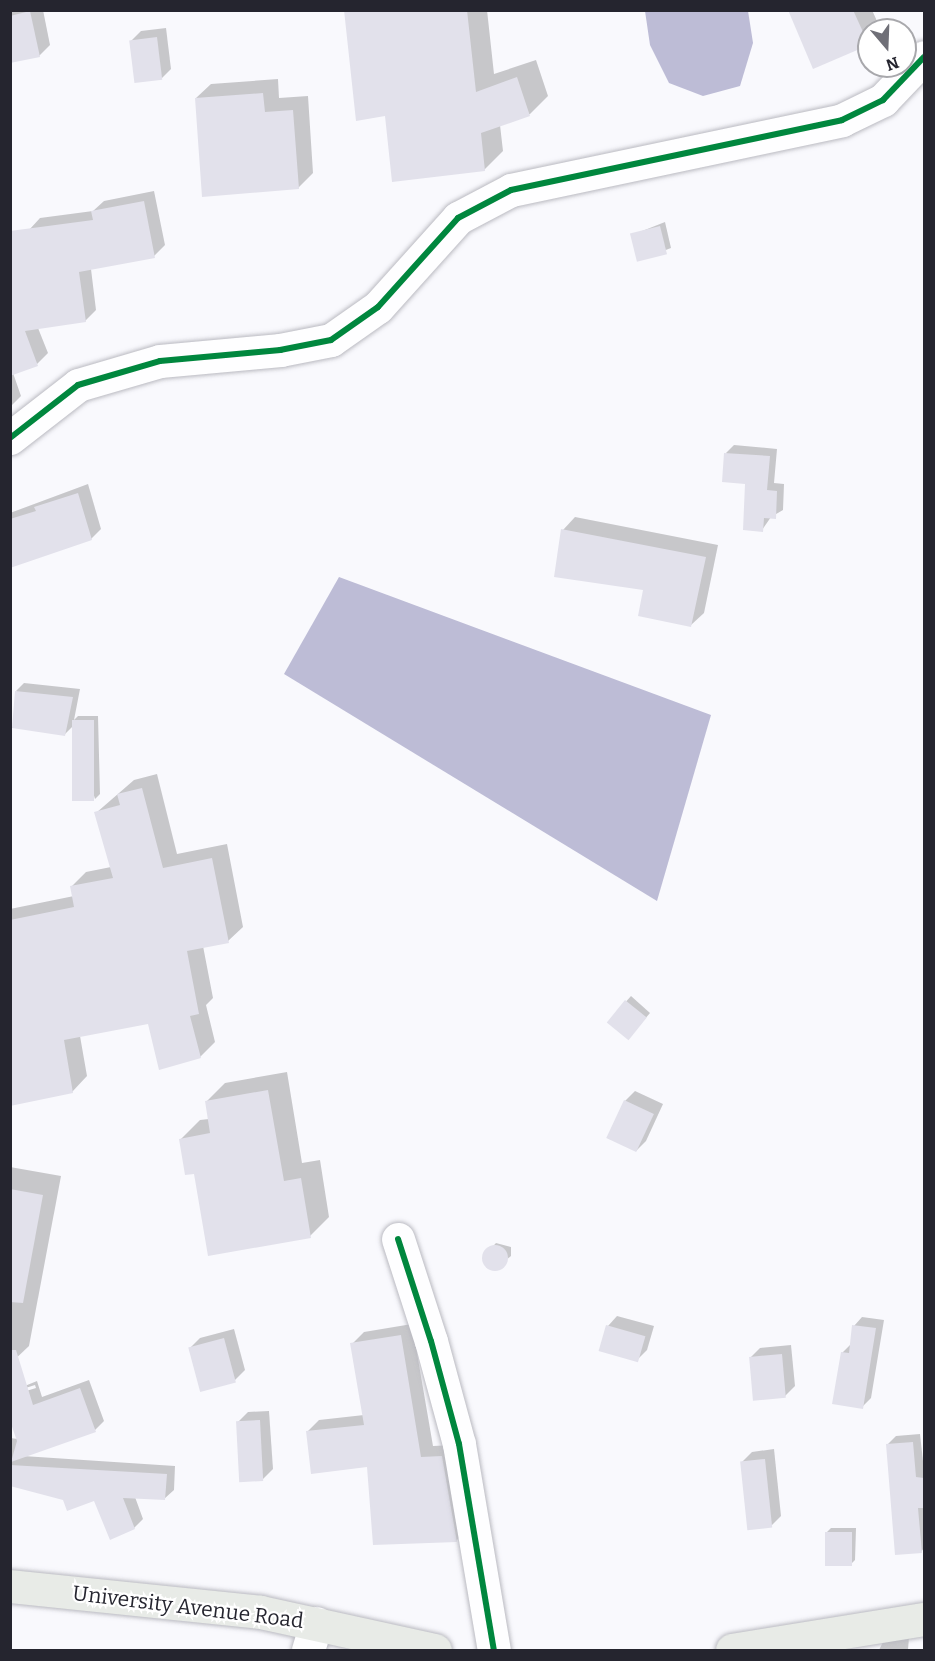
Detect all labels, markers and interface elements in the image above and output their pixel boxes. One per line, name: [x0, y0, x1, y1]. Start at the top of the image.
north arrow: [857, 18, 917, 78]
text: N: [883, 53, 901, 75]
street label: University Avenue Road: [71, 1580, 305, 1634]

